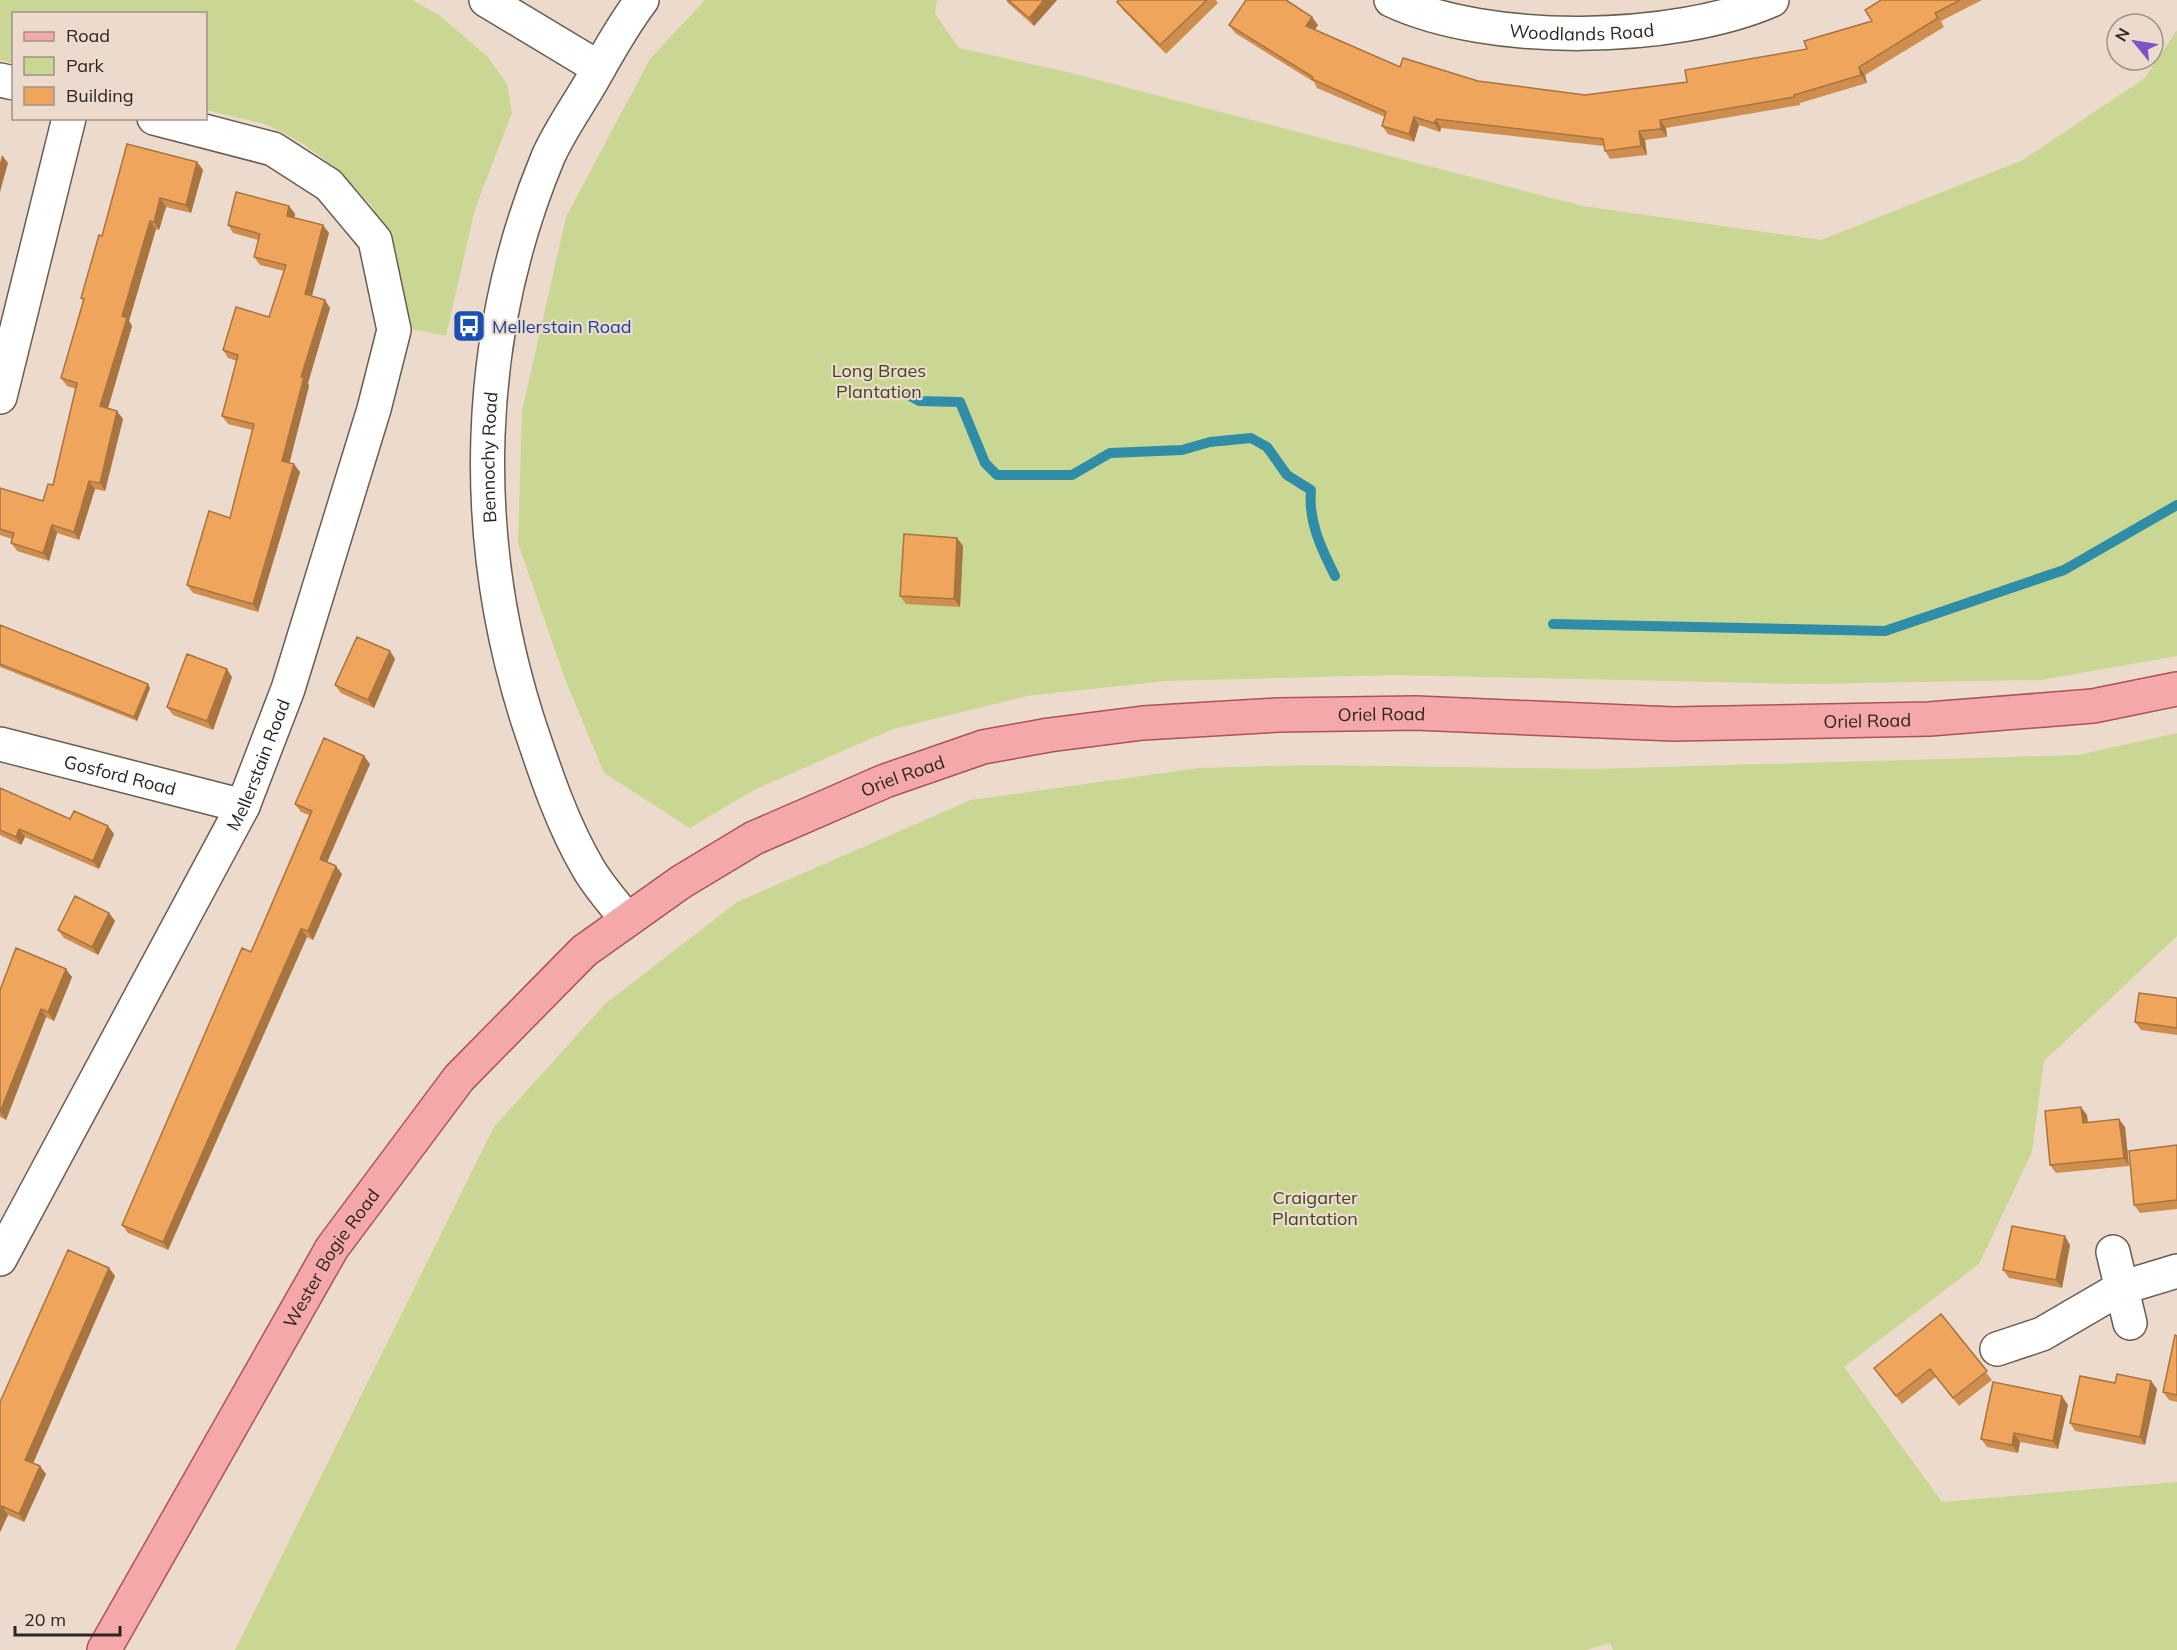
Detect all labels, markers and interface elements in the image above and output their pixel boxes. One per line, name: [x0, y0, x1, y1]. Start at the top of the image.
legend: [12, 12, 207, 120]
north arrow: [2105, 12, 2165, 72]
street label: Woodlands Road: [1508, 18, 1655, 45]
text: Road: [66, 24, 110, 47]
text: N: [2110, 24, 2134, 45]
text: Park: [66, 54, 105, 77]
text: Building: [66, 84, 134, 107]
bus stop icon: Mellerstain Road: [451, 308, 487, 344]
place label: Mellerstain Road: [492, 315, 632, 338]
park label: Long Braes Plantation: [832, 359, 926, 403]
street label: Bennochy Road: [476, 391, 502, 524]
street label: Mellerstain Road: [221, 696, 295, 834]
street label: Oriel Road: [1337, 701, 1426, 726]
street label: Oriel Road: [1823, 708, 1911, 733]
street label: Gosford Road: [62, 749, 179, 800]
street label: Oriel Road: [857, 750, 948, 802]
street label: Wester Bogie Road: [278, 1184, 384, 1332]
park label: Craigarter Plantation: [1272, 1186, 1358, 1230]
scale bar: [15, 1599, 120, 1637]
text: 20 m: [24, 1608, 66, 1631]

